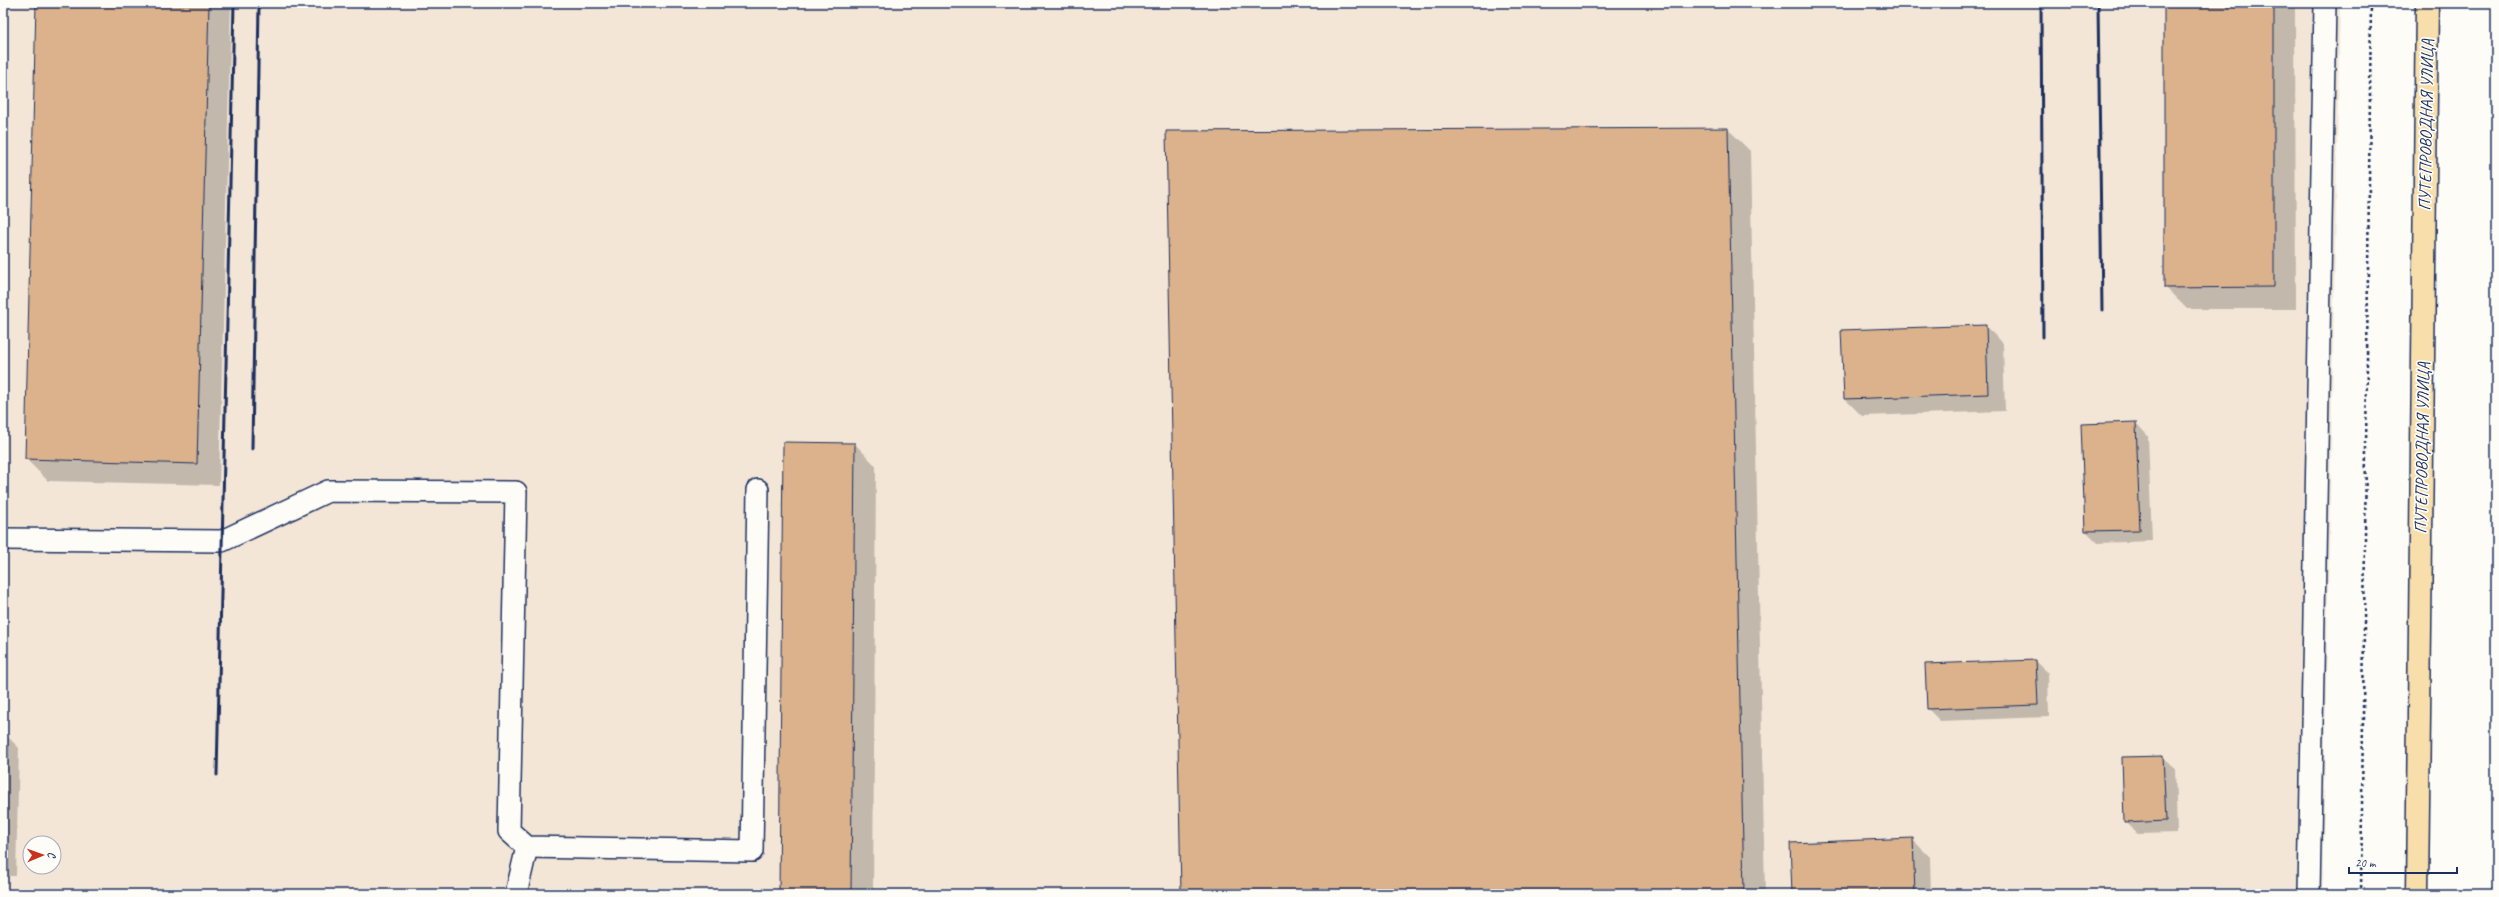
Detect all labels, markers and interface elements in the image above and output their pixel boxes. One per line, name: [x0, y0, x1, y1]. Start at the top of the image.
street label: ПУТЕПРОВОДНАЯ УЛИЦА: [2414, 39, 2438, 211]
street label: ПУТЕПРОВОДНАЯ УЛИЦА: [2410, 362, 2434, 534]
north arrow: [22, 835, 62, 875]
scale bar: [2349, 849, 2457, 875]
text: С: [45, 852, 59, 859]
text: 20 m: [2355, 855, 2377, 871]

